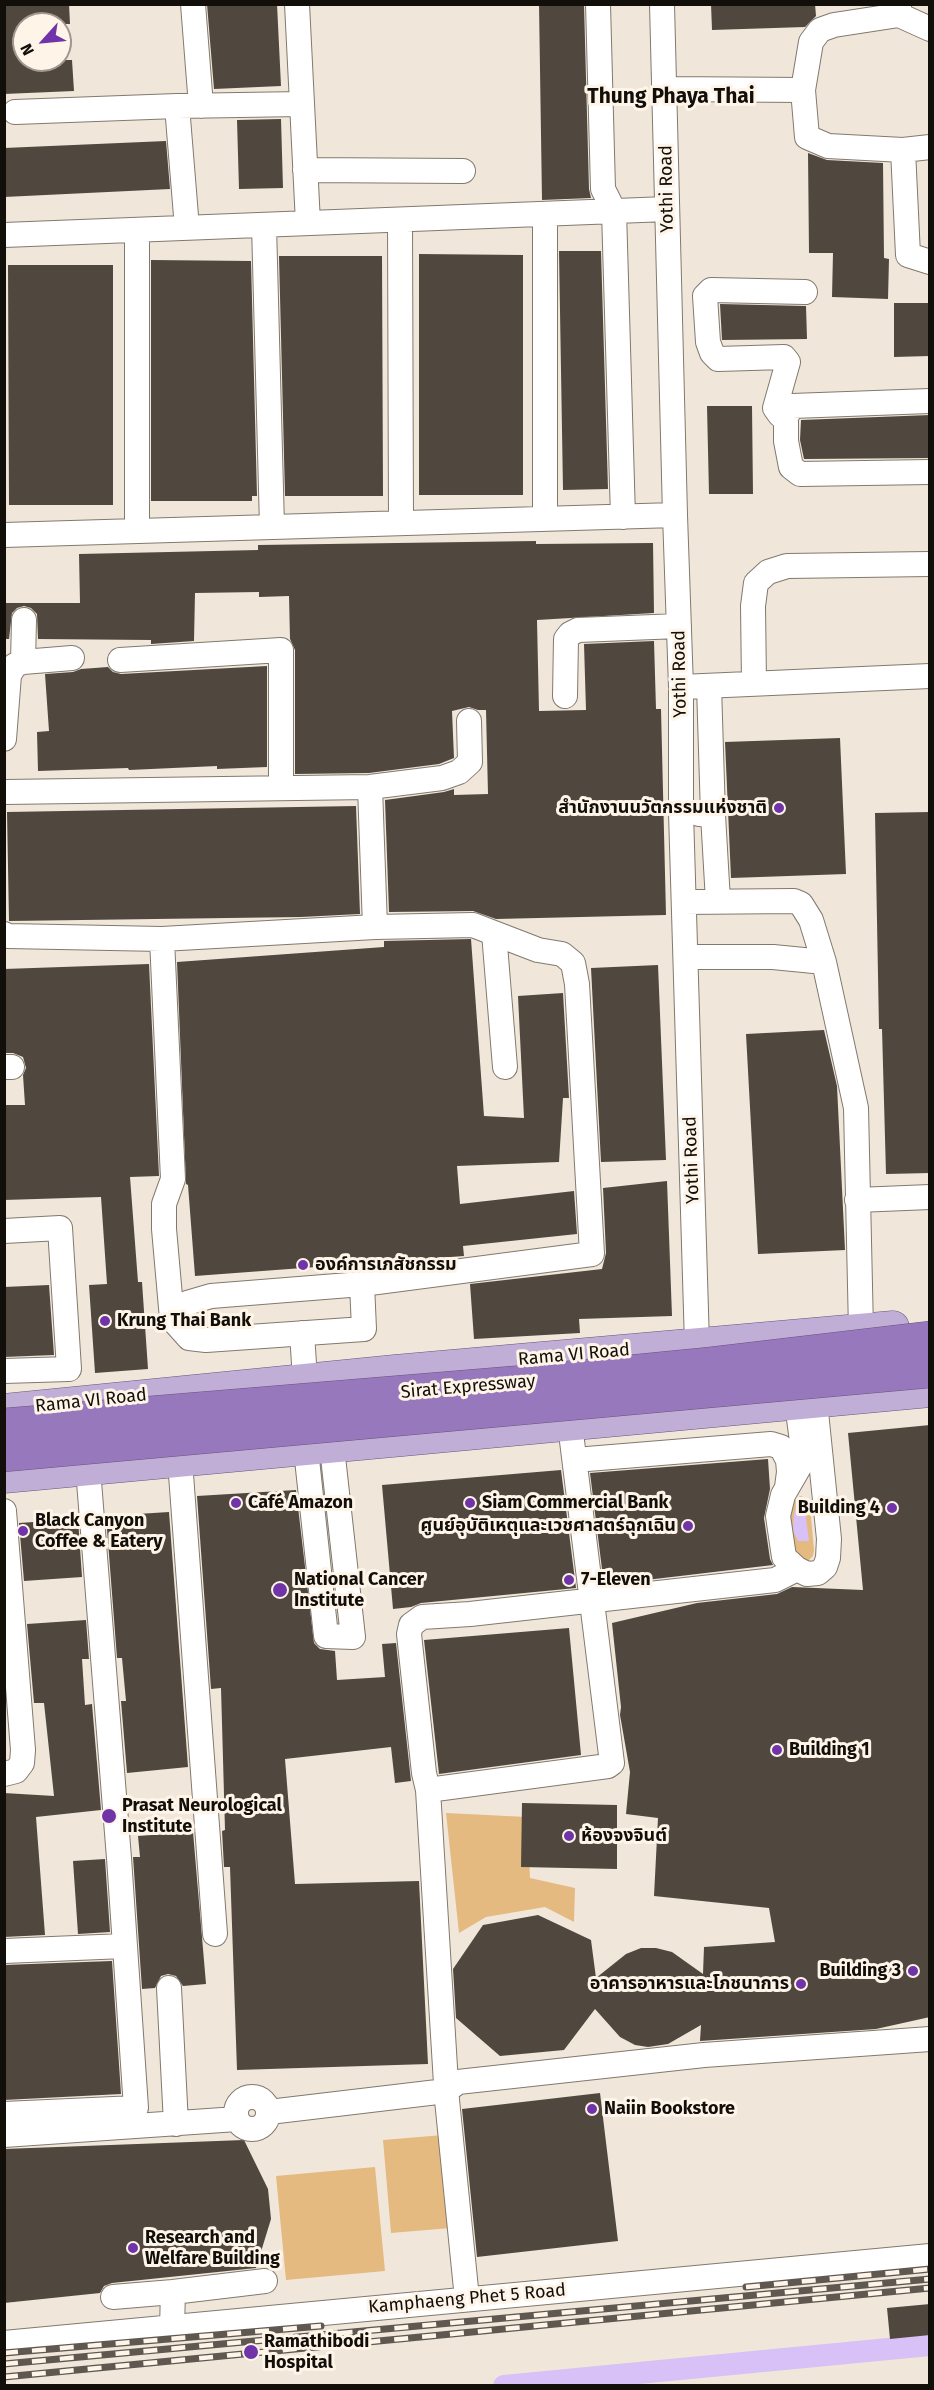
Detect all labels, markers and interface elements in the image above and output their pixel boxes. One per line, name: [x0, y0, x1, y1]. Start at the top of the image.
north arrow: [12, 12, 72, 72]
text: N: [16, 40, 38, 59]
district label: Thung Phaya Thai: [587, 84, 755, 110]
street label: Yothi Road: [655, 145, 679, 233]
street label: Yothi Road: [668, 630, 692, 718]
place label: สำนักงานนวัตกรรมแห่งชาติ: [558, 797, 767, 819]
marker: สำนักงานนวัตกรรมแห่งชาติ: [772, 801, 786, 815]
street label: Yothi Road: [680, 1116, 704, 1204]
place label: องค์การเภสัชกรรม: [315, 1254, 457, 1276]
marker: องค์การเภสัชกรรม: [296, 1258, 310, 1272]
place label: Krung Thai Bank: [117, 1310, 251, 1332]
marker: Krung Thai Bank: [98, 1314, 112, 1328]
street label: Rama VI Road: [517, 1339, 631, 1371]
street label: Sirat Expressway: [400, 1370, 536, 1404]
street label: Rama VI Road: [34, 1384, 148, 1418]
place label: Café Amazon: [248, 1492, 353, 1514]
place label: Siam Commercial Bank: [482, 1492, 669, 1514]
marker: Café Amazon: [229, 1496, 243, 1510]
marker: Siam Commercial Bank: [463, 1496, 477, 1510]
place label: Building 4: [798, 1497, 880, 1519]
marker: Building 4: [885, 1501, 899, 1515]
place label: Black Canyon Coffee & Eatery: [35, 1510, 162, 1552]
place label: ศูนย์อุบัติเหตุและเวชศาสตร์ฉุกเฉิน: [421, 1515, 676, 1537]
marker: ศูนย์อุบัติเหตุและเวชศาสตร์ฉุกเฉิน: [681, 1519, 695, 1533]
marker: Black Canyon Coffee & Eatery: [16, 1524, 30, 1538]
place label: National Cancer Institute: [294, 1569, 424, 1612]
place label: 7-Eleven: [581, 1569, 651, 1591]
marker: 7-Eleven: [562, 1573, 576, 1587]
marker: National Cancer Institute: [271, 1581, 289, 1599]
place label: Building 1: [789, 1739, 870, 1761]
marker: Building 1: [770, 1743, 784, 1757]
place label: Prasat Neurological Institute: [122, 1795, 282, 1838]
marker: Prasat Neurological Institute: [100, 1807, 118, 1825]
place label: ห้องจงจินต์: [581, 1825, 667, 1847]
marker: ห้องจงจินต์: [562, 1829, 576, 1843]
place label: Building 3: [819, 1960, 901, 1982]
marker: Building 3: [906, 1964, 920, 1978]
place label: อาคารอาหารและโภชนาการ: [590, 1973, 789, 1995]
marker: อาคารอาหารและโภชนาการ: [794, 1977, 808, 1991]
place label: Naiin Bookstore: [604, 2098, 735, 2120]
marker: Naiin Bookstore: [585, 2102, 599, 2116]
place label: Research and Welfare Building: [145, 2227, 280, 2270]
marker: Research and Welfare Building: [126, 2241, 140, 2255]
street label: Kamphaeng Phet 5 Road: [367, 2280, 567, 2318]
place label: Ramathibodi Hospital: [264, 2331, 369, 2374]
marker: Ramathibodi Hospital: [242, 2343, 260, 2361]

